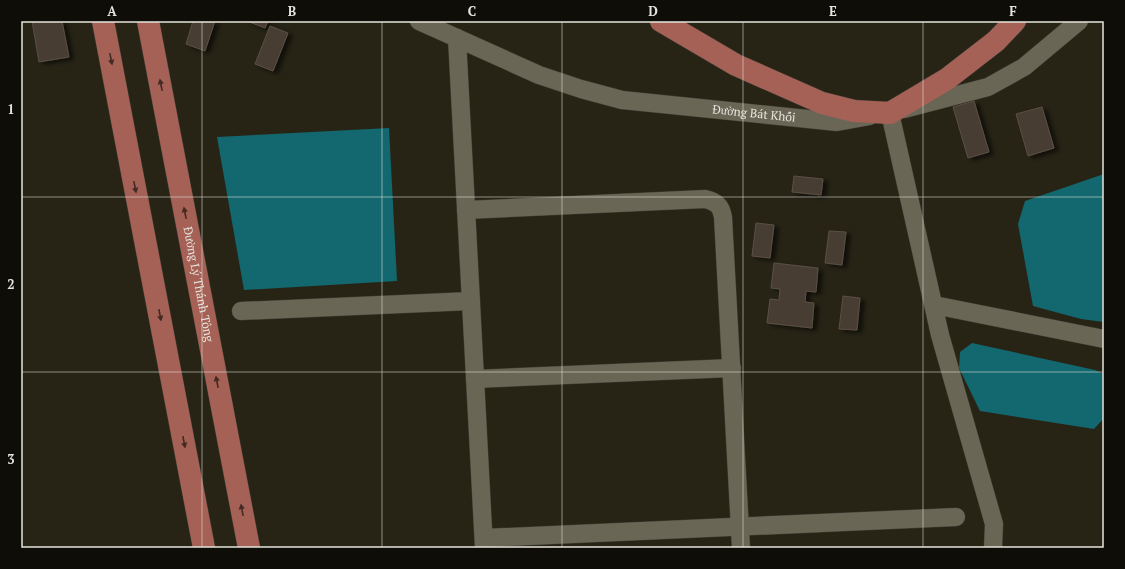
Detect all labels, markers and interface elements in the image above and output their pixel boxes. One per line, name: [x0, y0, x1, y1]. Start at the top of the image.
text: A: [107, 2, 117, 20]
text: B: [288, 2, 296, 20]
text: C: [468, 2, 476, 20]
text: D: [648, 2, 658, 20]
text: E: [829, 2, 837, 20]
text: F: [1009, 2, 1017, 20]
one-way arrow: [108, 53, 114, 65]
one-way arrow: [157, 79, 163, 92]
text: 1: [7, 100, 15, 118]
street label: Đường Bát Khối: [712, 101, 797, 125]
one-way arrow: [132, 181, 138, 193]
one-way arrow: [182, 207, 188, 219]
street label: Đường Lý Thánh Tông: [181, 225, 217, 344]
text: 2: [7, 275, 15, 293]
one-way arrow: [157, 309, 163, 321]
one-way arrow: [214, 376, 220, 388]
one-way arrow: [181, 436, 187, 448]
text: 3: [7, 450, 15, 468]
one-way arrow: [238, 504, 244, 516]

